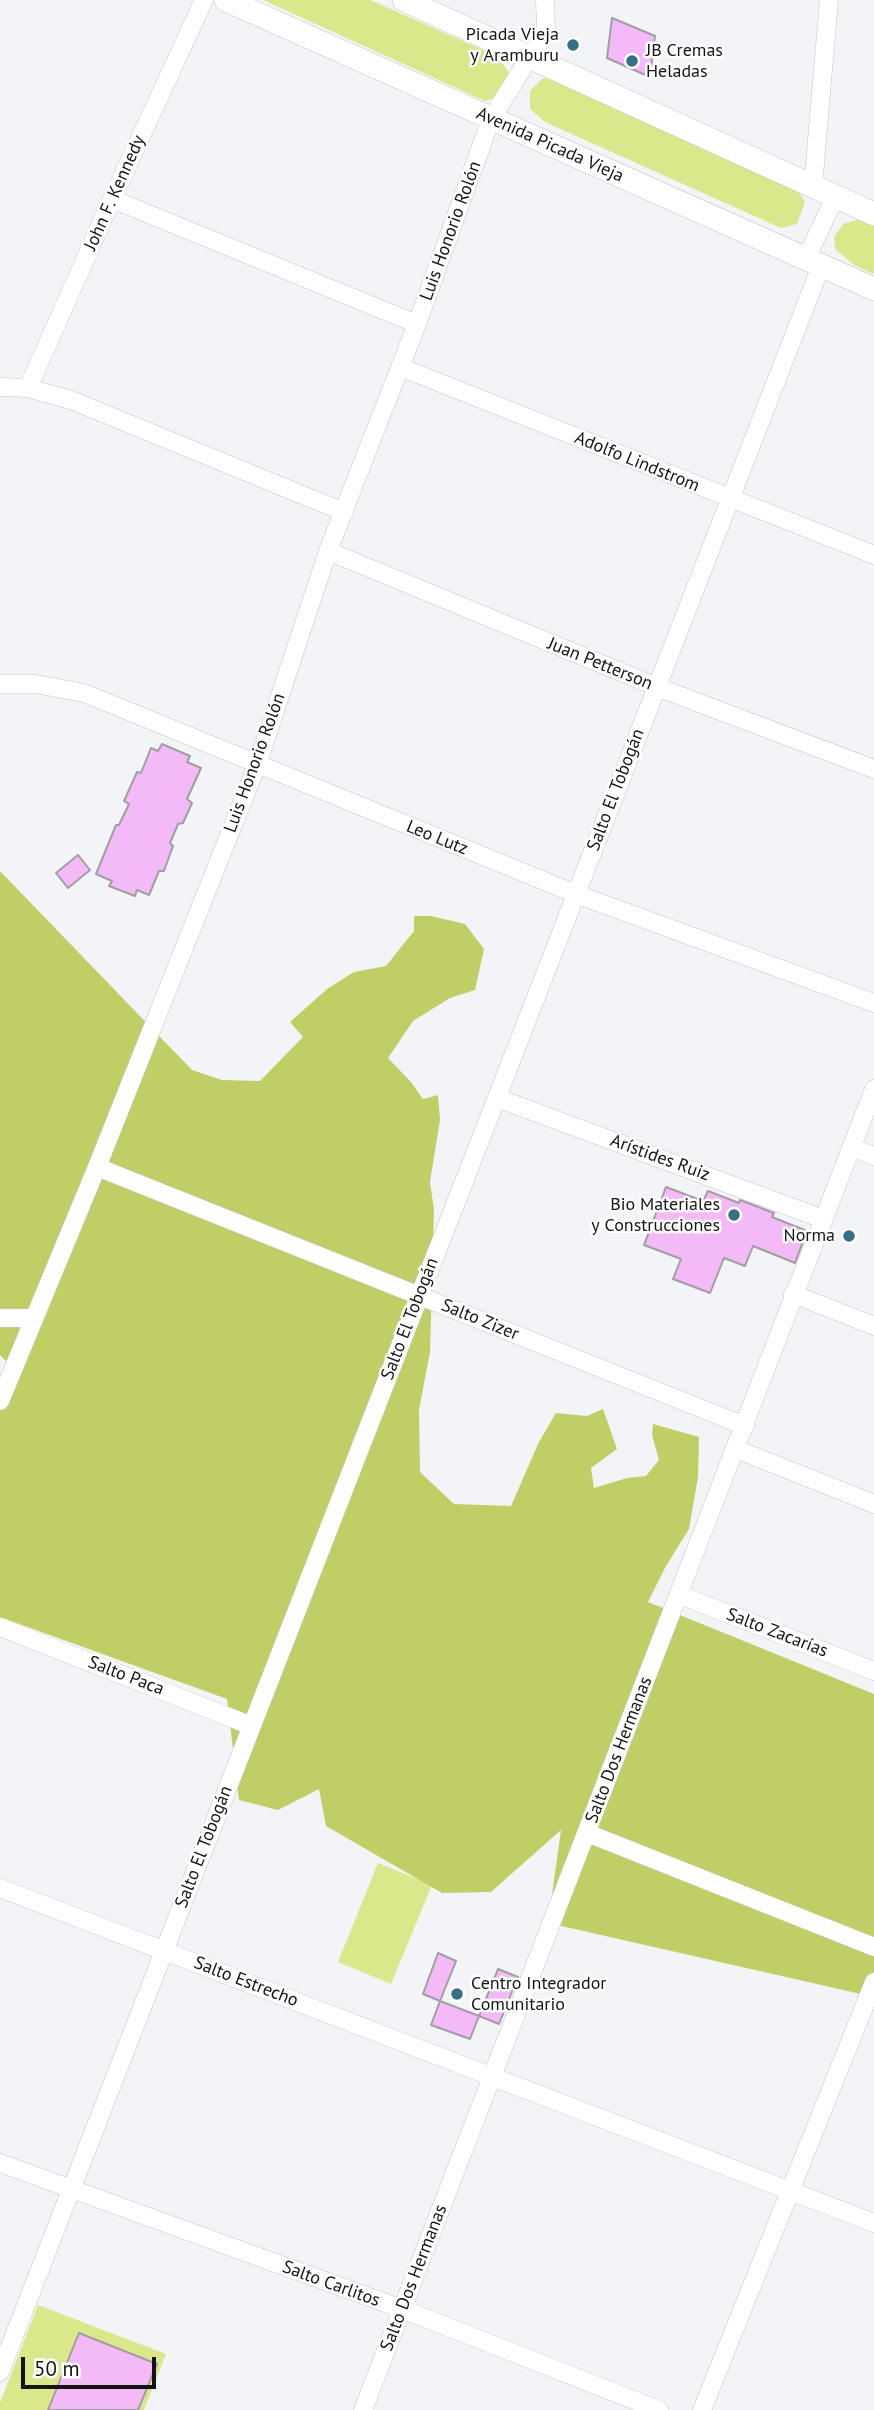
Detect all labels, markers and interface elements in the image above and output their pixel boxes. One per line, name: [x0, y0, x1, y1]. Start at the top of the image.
place label: Picada Vieja y Aramburu: [466, 24, 559, 66]
marker: Picada Vieja y Aramburu: [565, 37, 581, 53]
place label: JB Cremas Heladas: [646, 40, 723, 82]
marker: JB Cremas Heladas: [624, 53, 640, 69]
street label: Avenida Picada Vieja: [473, 103, 627, 187]
street label: John F. Kennedy: [80, 132, 150, 254]
street label: Luis Honorio Rolón: [416, 158, 486, 304]
street label: Adolfo Lindstrom: [571, 427, 703, 497]
street label: Juan Petterson: [544, 633, 656, 695]
street label: Luis Honorio Rolón: [220, 690, 290, 836]
street label: Salto El Tobogán: [583, 726, 649, 854]
street label: Leo Lutz: [403, 816, 471, 860]
street label: Arístides Ruiz: [607, 1130, 713, 1186]
place label: Bio Materiales y Construcciones: [591, 1194, 720, 1236]
marker: Bio Materiales y Construcciones: [726, 1207, 742, 1223]
place label: Norma: [784, 1225, 835, 1247]
marker: Norma: [841, 1228, 857, 1244]
street label: Salto El Tobogán: [377, 1255, 443, 1383]
street label: Salto Zizer: [438, 1295, 522, 1345]
street label: Salto Zacarías: [723, 1604, 831, 1662]
street label: Salto Paca: [85, 1652, 167, 1700]
street label: Salto Dos Hermanas: [581, 1674, 657, 1826]
street label: Salto El Tobogán: [171, 1783, 237, 1911]
street label: Salto Estrecho: [191, 1952, 301, 2012]
place label: Centro Integrador Comunitario: [471, 1973, 606, 2016]
marker: Centro Integrador Comunitario: [449, 1986, 465, 2002]
street label: Salto Dos Hermanas: [376, 2202, 452, 2354]
street label: Salto Carlitos: [279, 2256, 383, 2312]
scale bar: [24, 2344, 159, 2388]
text: 50 m: [34, 2355, 80, 2382]

